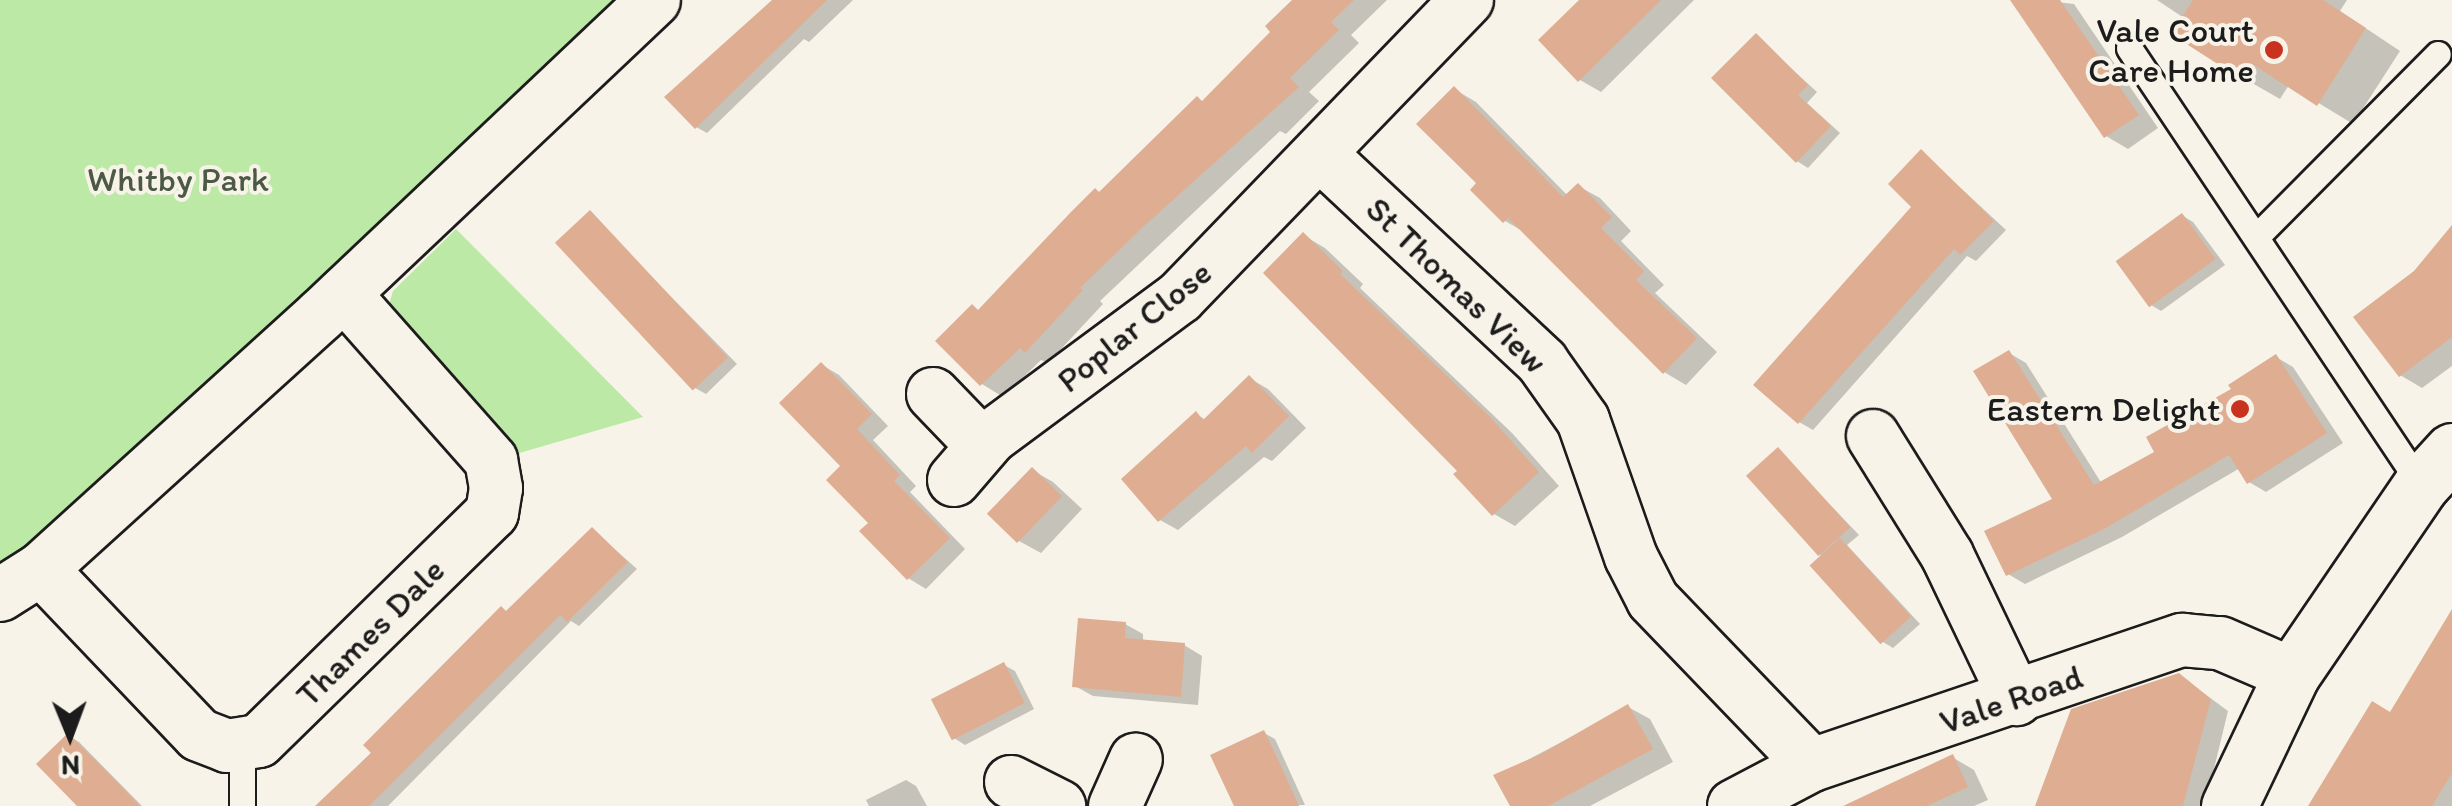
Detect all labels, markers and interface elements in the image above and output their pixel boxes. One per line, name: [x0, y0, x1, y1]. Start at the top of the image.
place label: Vale Court Care Home: [2087, 9, 2254, 91]
marker: Vale Court Care Home: [2263, 39, 2285, 61]
park label: Whitby Park: [87, 158, 269, 200]
street label: St Thomas View: [1357, 188, 1557, 382]
street label: Poplar Close: [1048, 251, 1220, 401]
place label: Eastern Delight: [1987, 388, 2220, 430]
marker: Eastern Delight: [2229, 398, 2251, 420]
street label: Thames Dale: [287, 549, 453, 715]
street label: Vale Road: [1935, 655, 2087, 743]
north arrow: [20, 686, 120, 786]
text: N: [61, 749, 80, 783]

